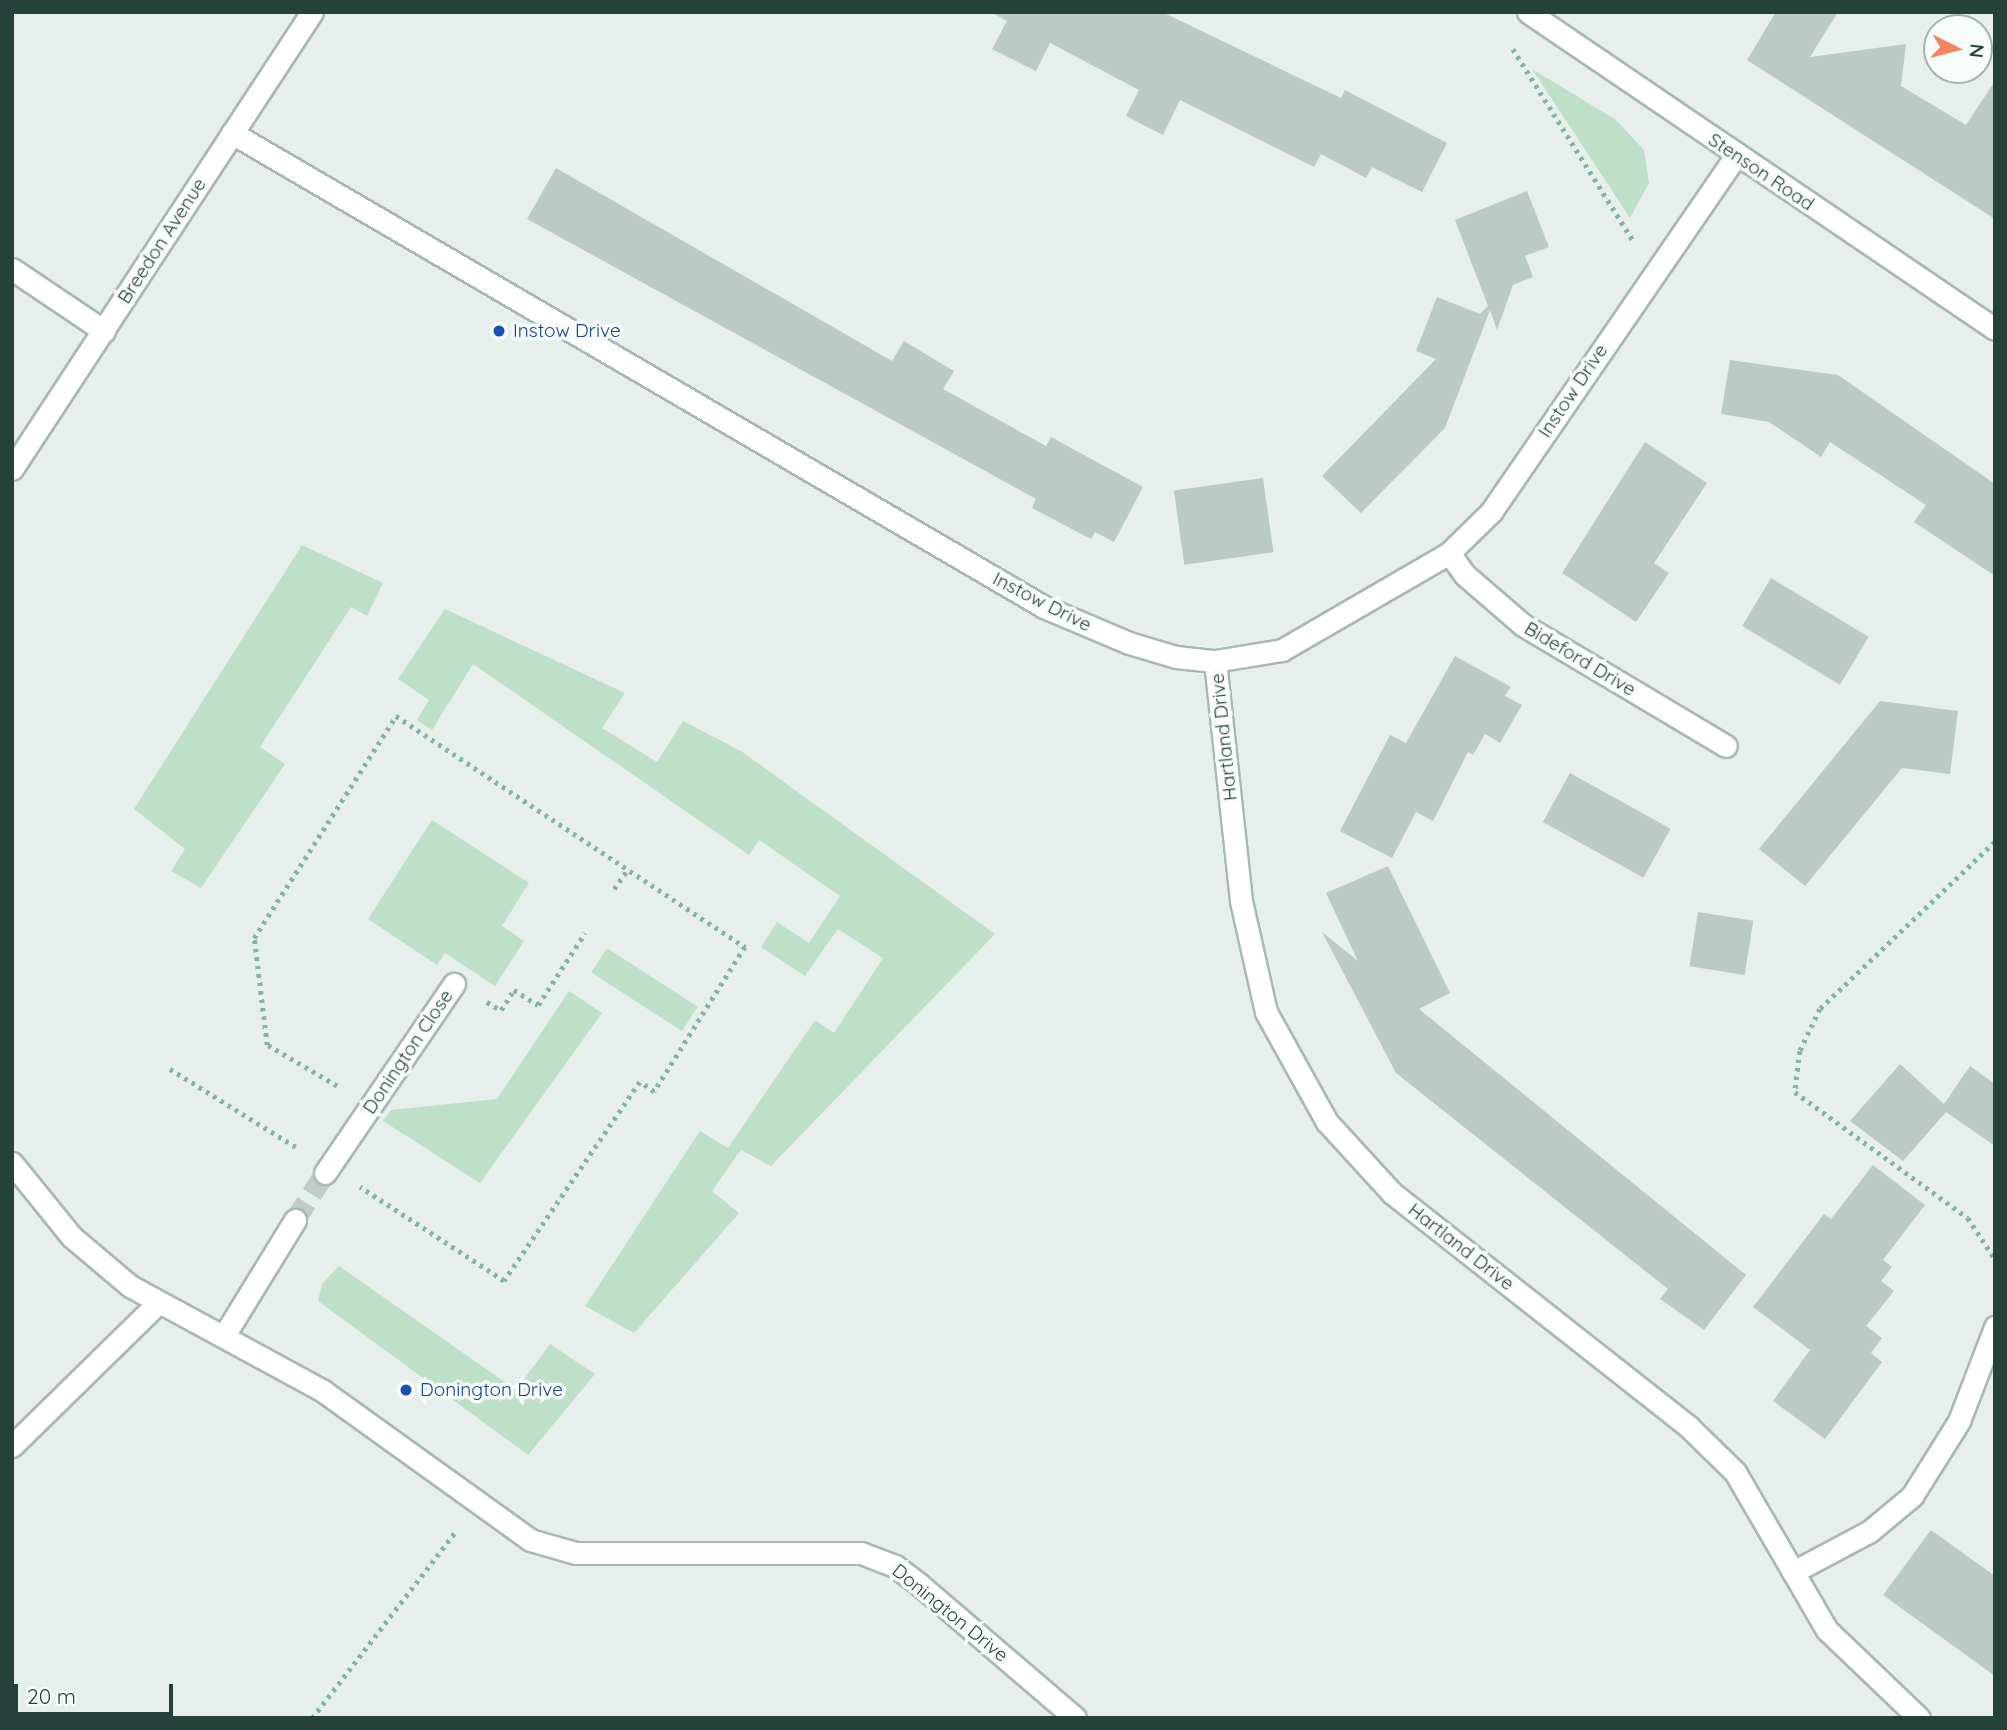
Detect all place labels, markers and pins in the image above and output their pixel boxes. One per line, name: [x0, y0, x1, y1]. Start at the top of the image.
place label: Instow Drive: [513, 320, 621, 342]
marker: Instow Drive: [491, 323, 507, 339]
place label: Donington Drive: [420, 1379, 563, 1401]
marker: Donington Drive: [398, 1382, 414, 1398]

